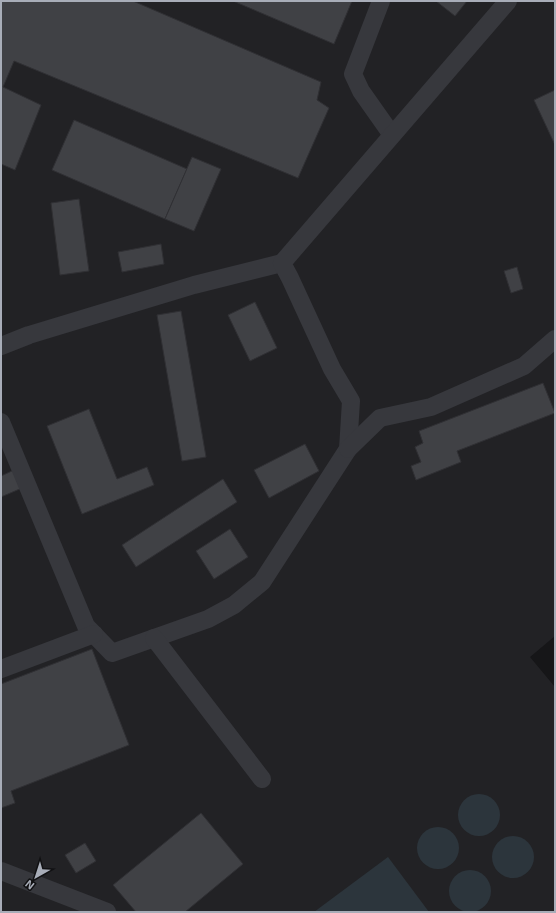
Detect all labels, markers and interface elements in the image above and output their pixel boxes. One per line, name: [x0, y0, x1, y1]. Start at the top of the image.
north arrow: [16, 857, 56, 897]
text: N: [22, 878, 37, 893]

